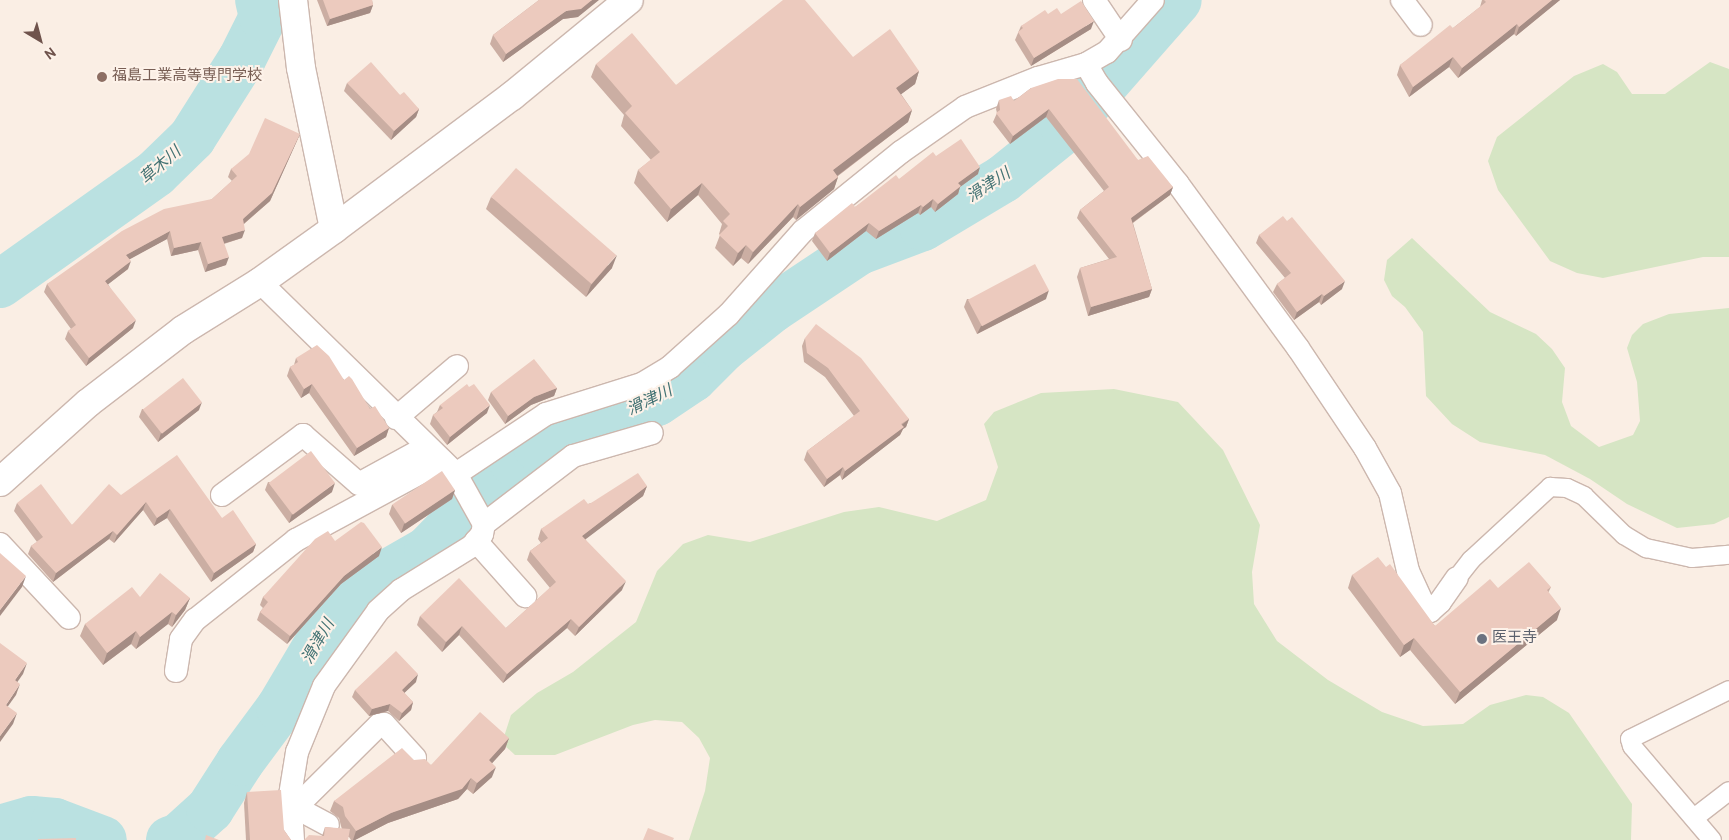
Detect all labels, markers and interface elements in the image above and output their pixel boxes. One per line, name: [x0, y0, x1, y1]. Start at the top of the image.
north arrow: [15, 15, 65, 65]
text: N: [40, 43, 58, 62]
place label: 福島工業高等専門学校: [112, 68, 262, 86]
marker: 福島工業高等専門学校: [96, 71, 108, 83]
water label: 草木川: [137, 143, 185, 189]
water label: 滑津川: [964, 165, 1014, 207]
water label: 滑津川: [624, 382, 676, 420]
water label: 滑津川: [299, 616, 339, 668]
place label: 医王寺: [1492, 630, 1537, 648]
marker: 医王寺: [1476, 633, 1488, 645]

